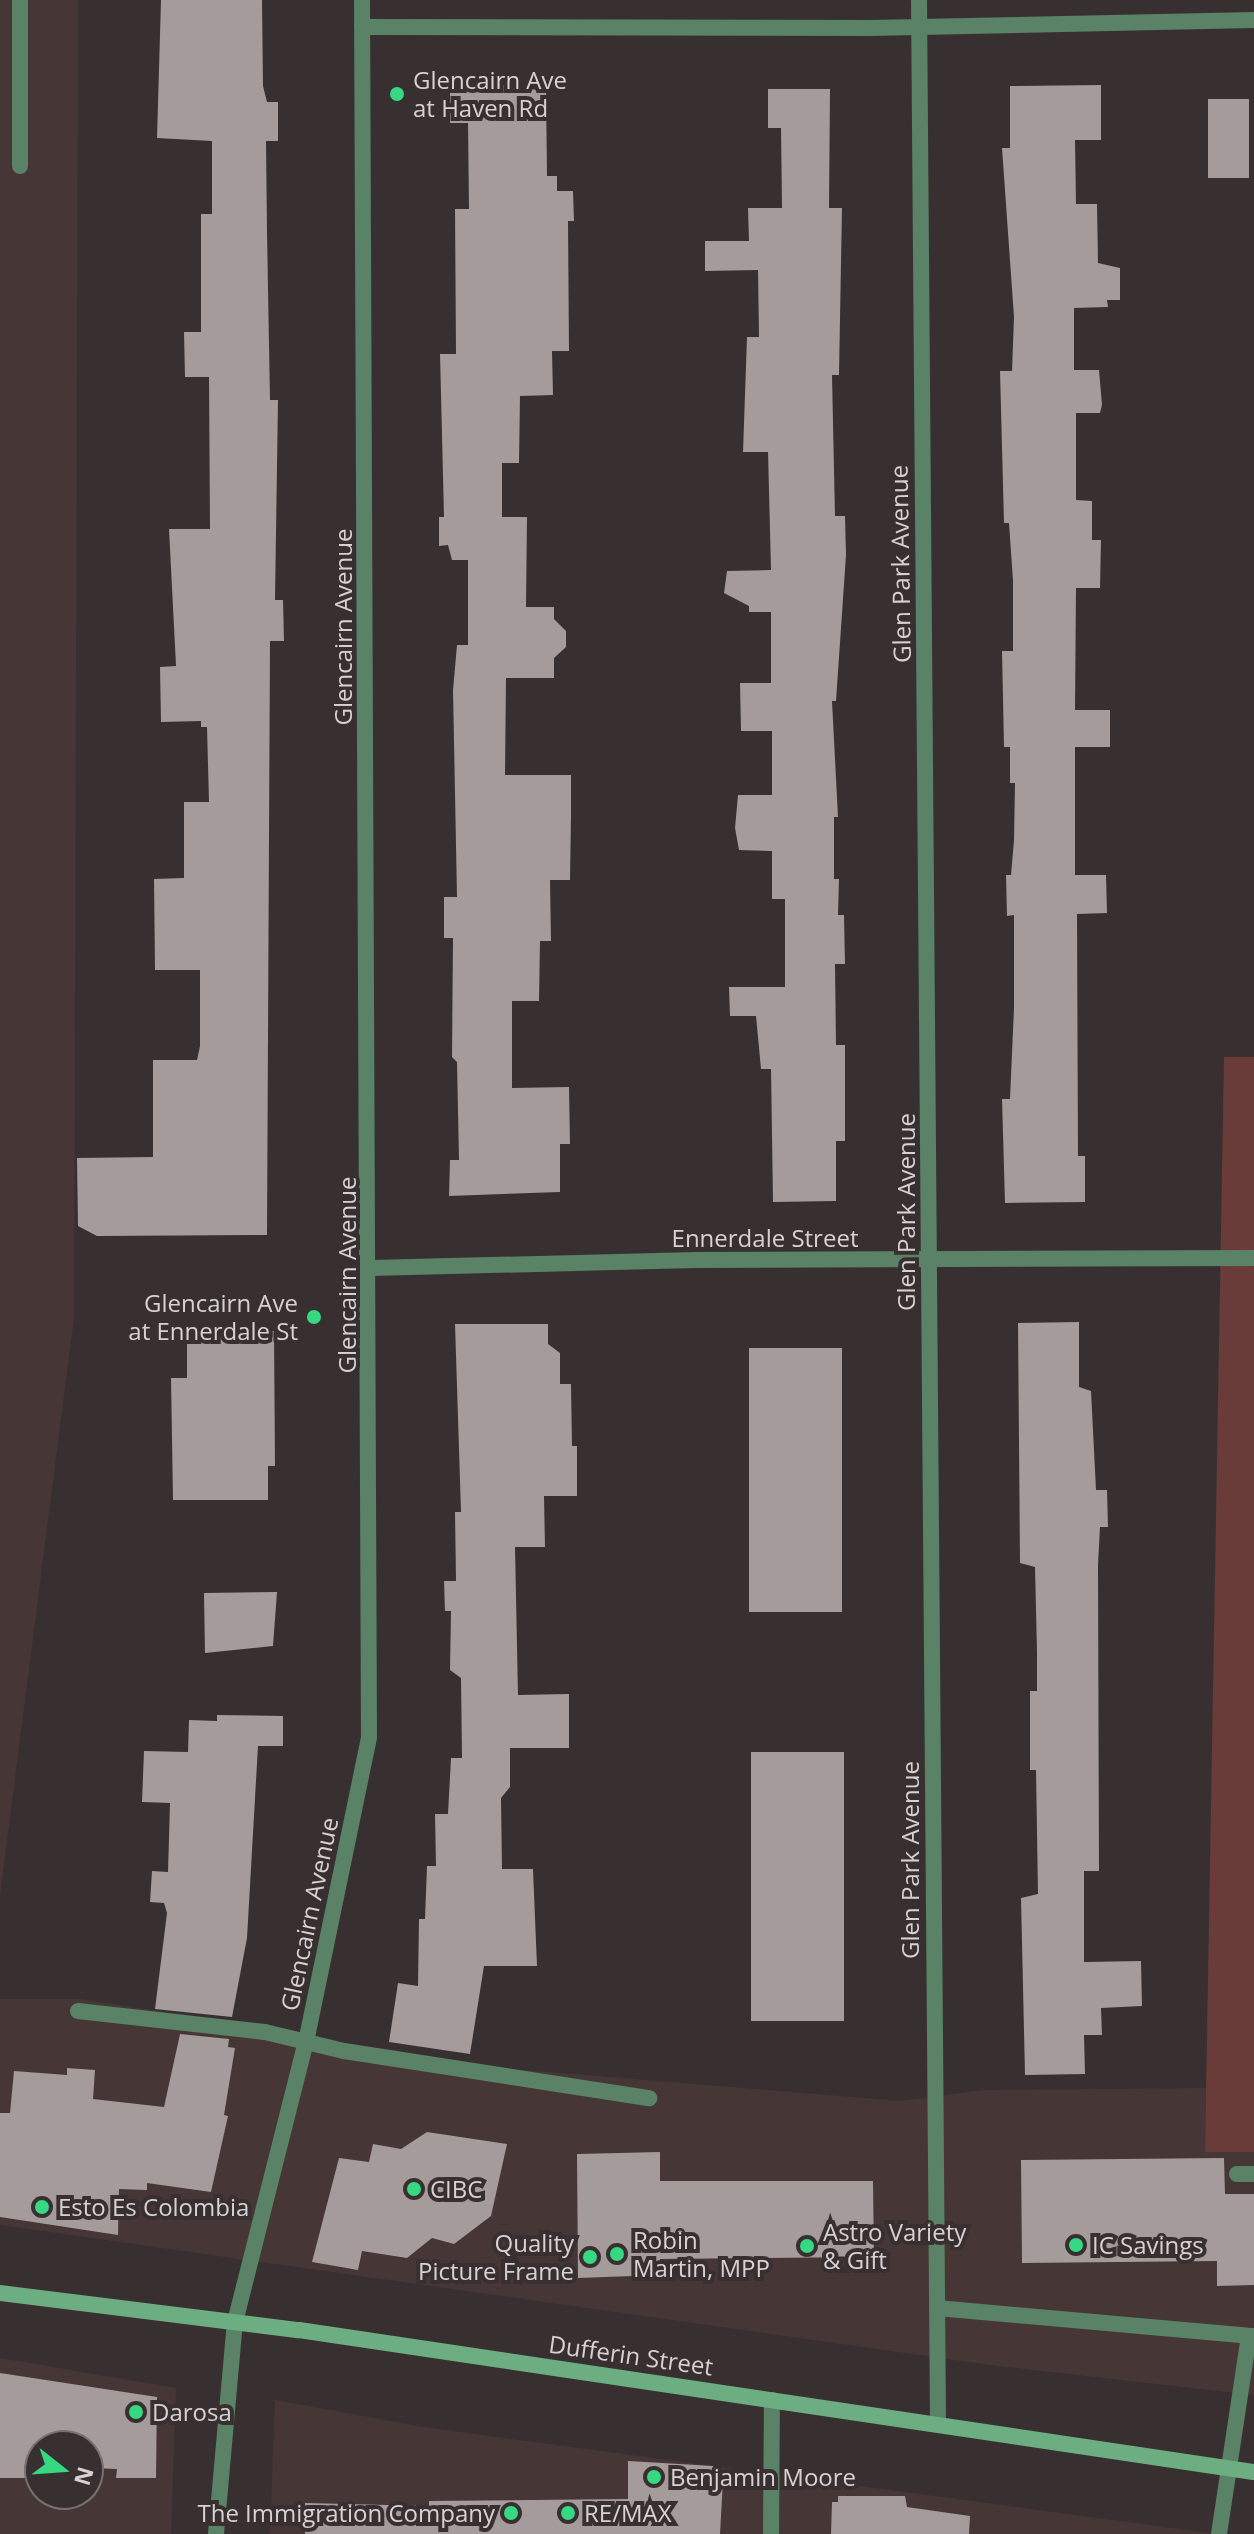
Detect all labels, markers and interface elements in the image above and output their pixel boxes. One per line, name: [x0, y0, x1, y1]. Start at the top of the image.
place label: Glencairn Ave at Haven Rd: [413, 66, 567, 122]
marker: Glencairn Ave at Haven Rd: [388, 85, 406, 103]
street label: Glen Park Avenue: [884, 465, 916, 663]
street label: Glencairn Avenue: [329, 529, 357, 725]
street label: Glen Park Avenue: [892, 1113, 920, 1311]
street label: Glencairn Avenue: [333, 1177, 361, 1373]
street label: Ennerdale Street: [672, 1224, 858, 1252]
place label: Glencairn Ave at Ennerdale St: [128, 1289, 298, 1345]
marker: Glencairn Ave at Ennerdale St: [305, 1308, 323, 1326]
street label: Glen Park Avenue: [896, 1761, 924, 1959]
street label: Glencairn Avenue: [274, 1815, 344, 2013]
place label: CIBC: [430, 2175, 482, 2203]
marker: CIBC: [405, 2180, 423, 2198]
place label: Esto Es Colombia: [58, 2193, 249, 2221]
marker: Esto Es Colombia: [33, 2198, 51, 2216]
place label: Astro Variety & Gift: [823, 2218, 966, 2274]
place label: Robin Martin, MPP: [633, 2226, 770, 2282]
place label: Quality Picture Frame: [418, 2229, 574, 2285]
place label: IC Savings: [1092, 2231, 1204, 2259]
marker: IC Savings: [1067, 2236, 1085, 2254]
marker: Astro Variety & Gift: [798, 2237, 816, 2255]
marker: Robin Martin, MPP: [608, 2245, 626, 2263]
marker: Quality Picture Frame: [581, 2248, 599, 2266]
street label: Dufferin Street: [547, 2329, 715, 2381]
place label: Darosa: [152, 2398, 232, 2426]
marker: Darosa: [127, 2403, 145, 2421]
north arrow: [24, 2430, 104, 2510]
text: N: [68, 2463, 102, 2489]
place label: Benjamin Moore: [670, 2463, 856, 2491]
marker: Benjamin Moore: [645, 2468, 663, 2486]
place label: The Immigration Company: [197, 2499, 495, 2527]
place label: RE/MAX: [584, 2499, 672, 2527]
marker: The Immigration Company: [502, 2504, 520, 2522]
marker: RE/MAX: [559, 2504, 577, 2522]

